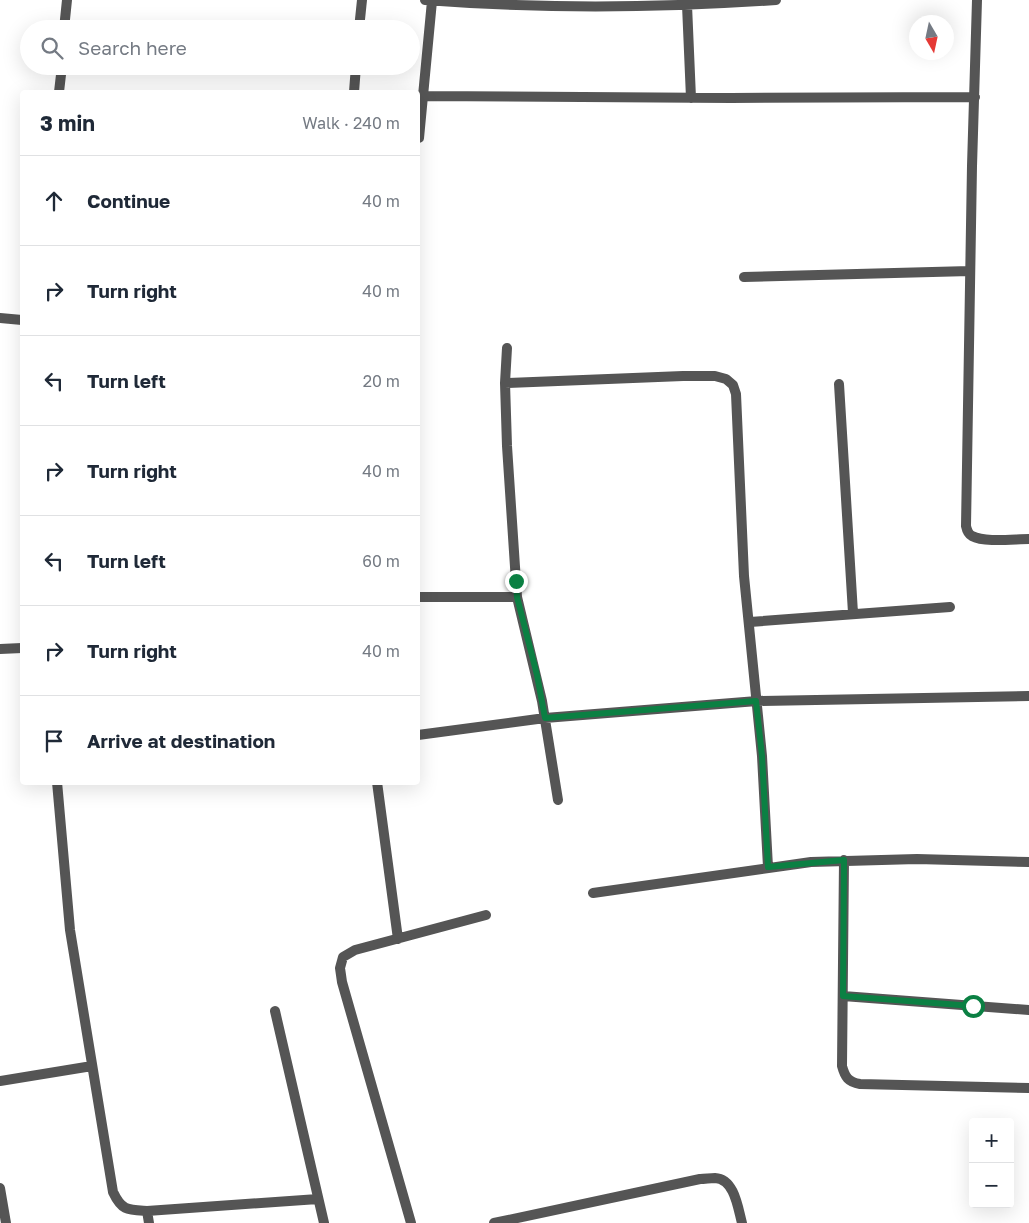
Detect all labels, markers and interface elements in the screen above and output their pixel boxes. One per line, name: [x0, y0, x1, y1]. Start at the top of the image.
north arrow: [909, 15, 954, 60]
search box: [20, 20, 420, 75]
icon: search: [38, 34, 66, 62]
text: Search here: [78, 36, 187, 59]
text: 3 min: [40, 110, 95, 136]
text: Walk · 240 m: [302, 113, 400, 133]
icon: ahead: [40, 187, 68, 215]
text: Continue: [87, 189, 170, 212]
text: 40 m: [362, 191, 400, 211]
icon: right: [40, 277, 68, 305]
text: Turn right: [87, 279, 177, 302]
text: 40 m: [362, 281, 400, 301]
icon: left: [40, 367, 68, 395]
text: Turn left: [87, 369, 166, 392]
text: 20 m: [363, 371, 400, 391]
icon: right: [40, 457, 68, 485]
text: Turn right: [87, 459, 177, 482]
text: 40 m: [362, 461, 400, 481]
icon: left: [40, 547, 68, 575]
text: Turn left: [87, 549, 166, 572]
text: 60 m: [362, 551, 400, 571]
route end: [505, 570, 528, 593]
icon: right: [40, 637, 68, 665]
text: Turn right: [87, 639, 177, 662]
text: 40 m: [362, 641, 400, 661]
icon: arrive: [40, 727, 68, 755]
text: Arrive at destination: [87, 729, 275, 752]
route start: [962, 995, 985, 1018]
map controls: [969, 1118, 1014, 1208]
button: +: [969, 1118, 1014, 1163]
button: −: [969, 1163, 1014, 1208]

